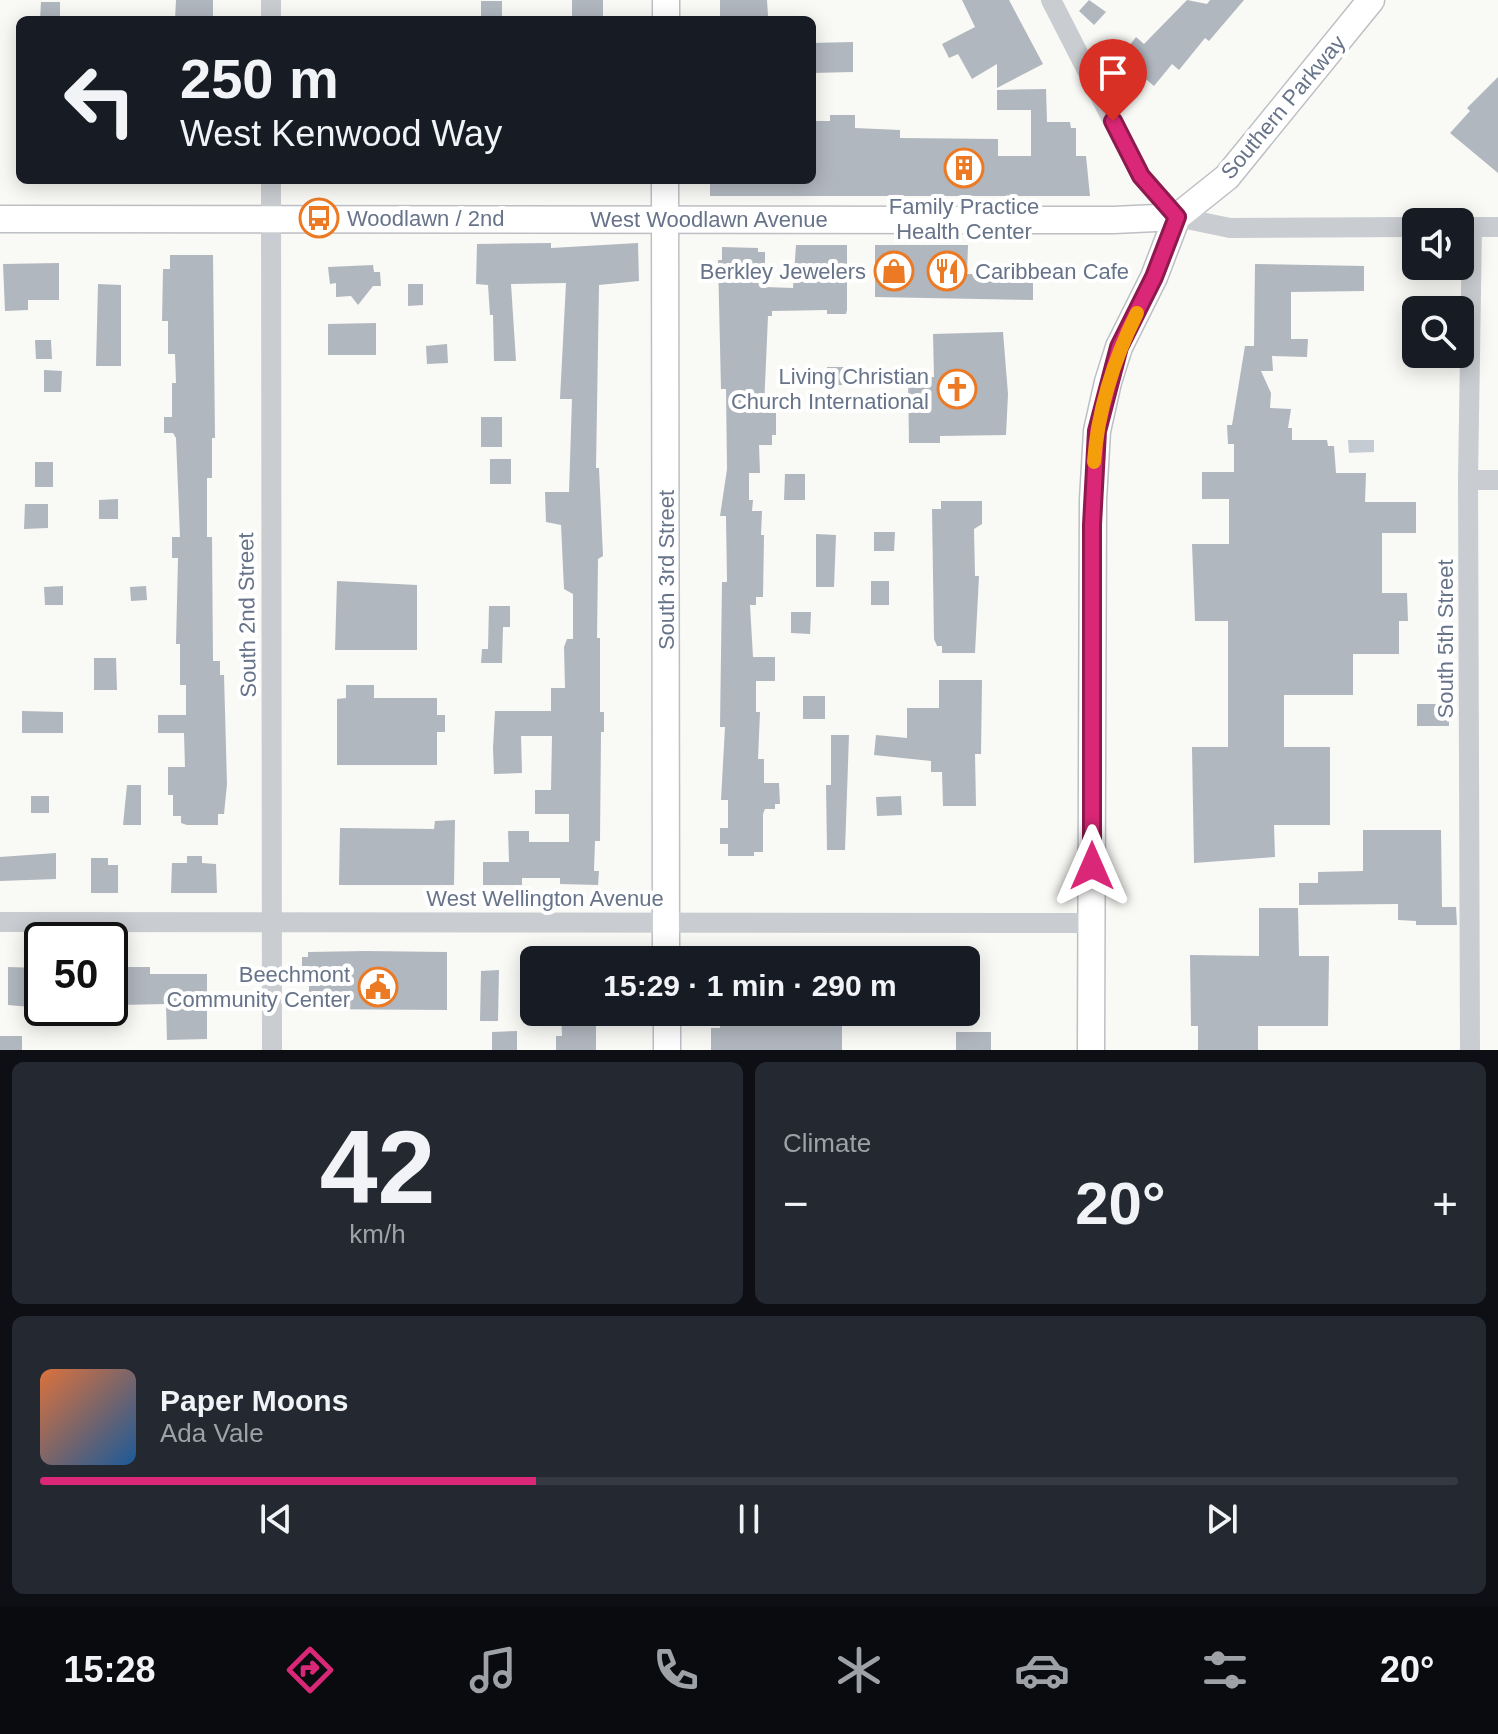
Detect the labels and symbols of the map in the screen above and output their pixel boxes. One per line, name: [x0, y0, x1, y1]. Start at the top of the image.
street label: Southern Parkway: [1216, 30, 1350, 184]
pin: [1079, 39, 1147, 121]
building icon: Family Practice Health Center: [943, 147, 985, 189]
place label: Family Practice Health Center: [889, 194, 1039, 244]
bus stop icon: Woodlawn / 2nd: [298, 197, 340, 239]
place label: Woodlawn / 2nd: [347, 206, 504, 231]
street label: West Woodlawn Avenue: [590, 207, 828, 232]
shop icon: Berkley Jewelers: [873, 250, 915, 292]
restaurant icon: Caribbean Cafe: [926, 250, 968, 292]
place label: Berkley Jewelers: [700, 259, 866, 284]
place label: Caribbean Cafe: [975, 259, 1129, 284]
place label: Living Christian Church International: [731, 364, 929, 414]
church icon: Living Christian Church International: [936, 368, 978, 410]
street label: South 3rd Street: [654, 490, 679, 650]
street label: South 2nd Street: [233, 532, 261, 698]
street label: South 5th Street: [1433, 560, 1458, 719]
position arrow: [1050, 824, 1134, 908]
street label: West Wellington Avenue: [426, 886, 664, 911]
speed limit sign: 50: [24, 922, 128, 1026]
place label: Beechmont Community Center: [167, 962, 350, 1012]
public building icon: Beechmont Community Center: [357, 966, 399, 1008]

